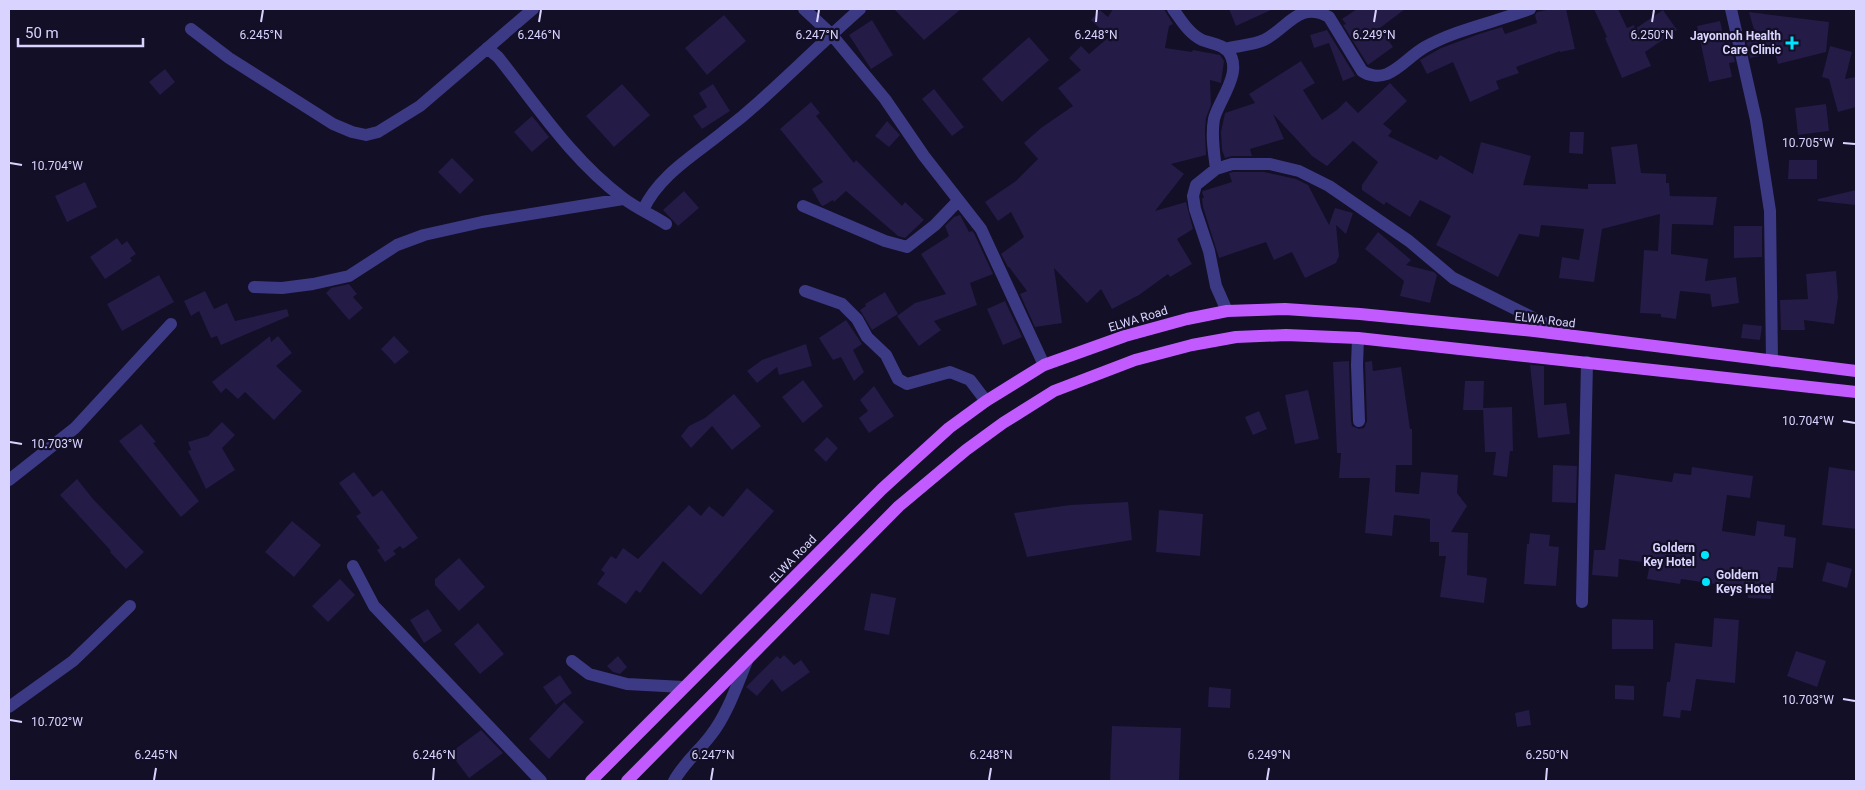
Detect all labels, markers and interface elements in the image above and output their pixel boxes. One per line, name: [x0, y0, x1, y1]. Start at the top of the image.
scale bar: [18, 15, 142, 47]
text: 50 m: [25, 24, 59, 42]
text: 6.245°N: [239, 28, 283, 42]
text: 6.246°N: [517, 28, 561, 42]
text: 6.247°N: [795, 28, 839, 42]
text: 6.248°N: [1074, 28, 1118, 42]
text: 6.249°N: [1352, 28, 1396, 42]
text: 6.250°N: [1630, 28, 1674, 42]
place label: Jayonnoh Health Care Clinic: [1690, 29, 1781, 57]
marker: Jayonnoh Health Care Clinic: [1785, 36, 1799, 50]
text: 10.705°W: [1782, 136, 1834, 150]
text: 10.704°W: [31, 159, 83, 173]
street label: ELWA Road: [1107, 303, 1169, 335]
street label: ELWA Road: [1514, 309, 1576, 331]
text: 10.704°W: [1782, 414, 1834, 428]
text: 10.703°W: [31, 437, 83, 451]
street label: ELWA Road: [767, 532, 819, 586]
place label: Goldern Key Hotel: [1643, 541, 1695, 569]
marker: Goldern Key Hotel: [1699, 549, 1711, 561]
place label: Goldern Keys Hotel: [1716, 568, 1774, 596]
marker: Goldern Keys Hotel: [1700, 576, 1712, 588]
text: 10.703°W: [1782, 693, 1834, 707]
text: 10.702°W: [31, 715, 83, 729]
text: 6.245°N: [134, 748, 178, 762]
text: 6.246°N: [412, 748, 456, 762]
text: 6.247°N: [691, 748, 735, 762]
text: 6.248°N: [969, 748, 1013, 762]
text: 6.249°N: [1247, 748, 1291, 762]
text: 6.250°N: [1525, 748, 1569, 762]

